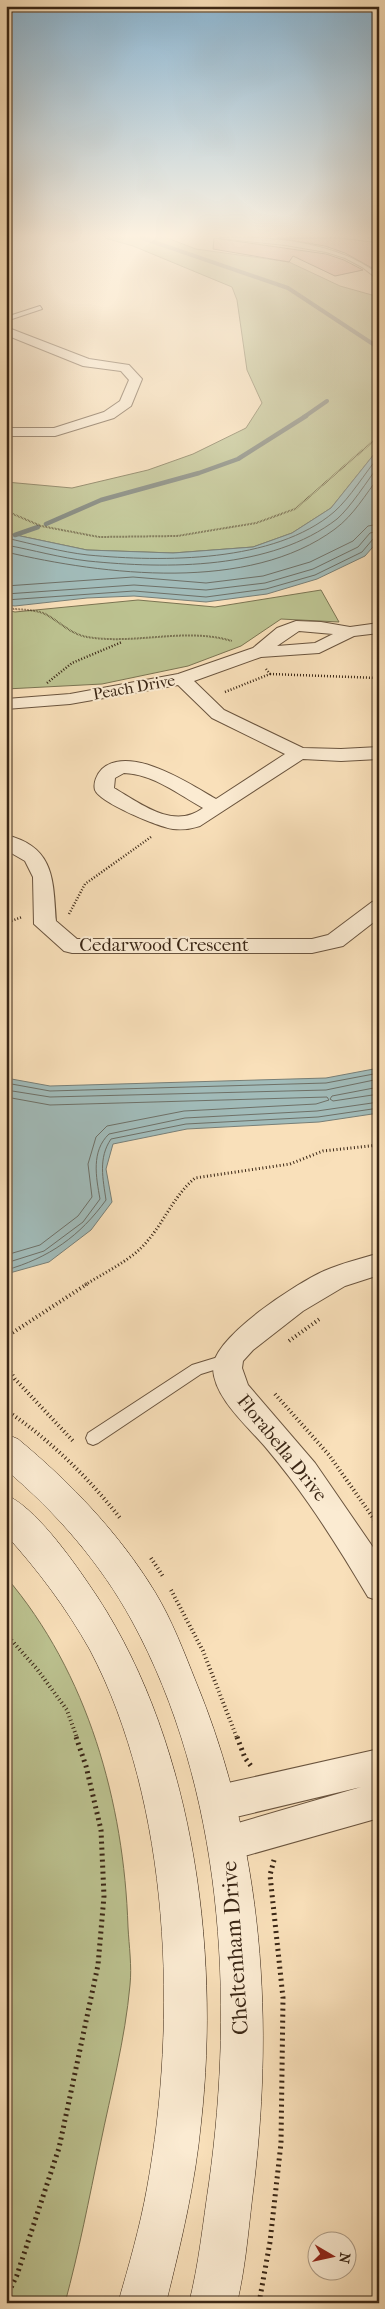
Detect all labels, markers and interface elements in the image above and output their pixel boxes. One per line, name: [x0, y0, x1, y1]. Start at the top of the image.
street label: Peach Drive: [91, 670, 177, 704]
street label: Cedarwood Crescent: [79, 934, 249, 956]
street label: Florabella Drive: [232, 1390, 332, 1506]
street label: Cheltenham Drive: [216, 1860, 254, 2036]
north arrow: [308, 2232, 358, 2282]
text: N: [335, 2251, 354, 2265]

